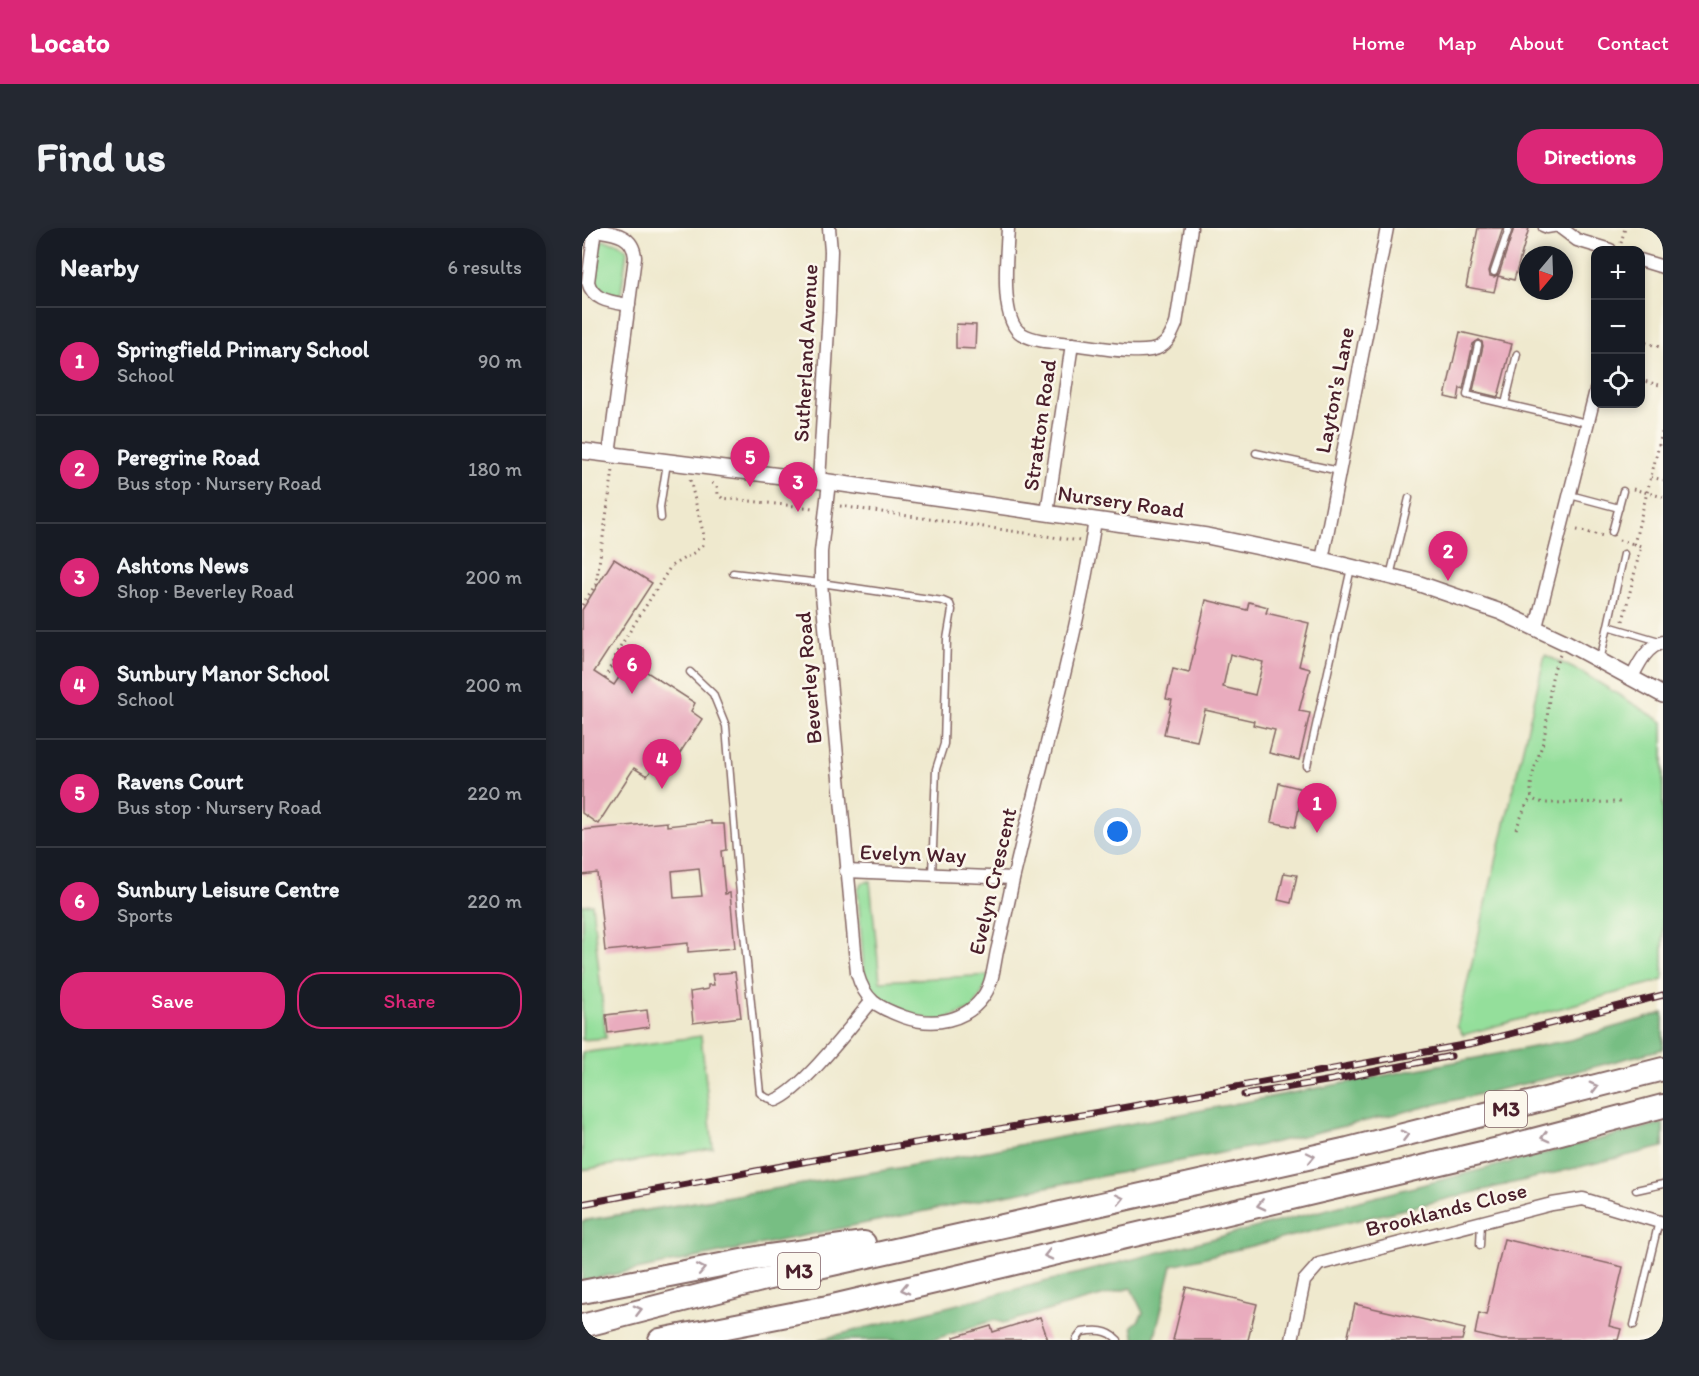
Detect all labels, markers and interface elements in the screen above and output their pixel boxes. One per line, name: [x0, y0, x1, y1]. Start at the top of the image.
text: Locato: [30, 25, 110, 59]
text: Home: [1352, 30, 1405, 55]
text: Map: [1438, 30, 1477, 55]
text: About: [1510, 30, 1564, 55]
text: Contact: [1597, 30, 1669, 55]
button: Directions: [1517, 129, 1663, 184]
text: Find us: [36, 131, 166, 182]
north arrow: [1519, 246, 1573, 300]
map controls: [1591, 246, 1645, 408]
button: +: [1591, 246, 1645, 300]
text: Nearby: [60, 251, 139, 283]
text: 6 results: [448, 255, 522, 279]
street label: Sutherland Avenue: [787, 263, 824, 443]
button: −: [1591, 300, 1645, 354]
street label: Layton's Lane: [1309, 325, 1360, 456]
text: Springfield Primary School: [117, 336, 369, 363]
text: 1: [75, 349, 84, 373]
text: 90 m: [478, 349, 522, 373]
button: locate: [1591, 354, 1645, 408]
street label: Stratton Road: [1017, 357, 1062, 493]
text: School: [117, 363, 174, 387]
pin: 5: [730, 438, 770, 487]
text: Peregrine Road: [117, 444, 260, 471]
text: 2: [74, 457, 85, 481]
text: 180 m: [468, 457, 522, 481]
pin: 3: [778, 462, 818, 512]
text: Bus stop · Nursery Road: [117, 471, 321, 495]
street label: Nursery Road: [1056, 479, 1186, 524]
pin: 2: [1428, 532, 1468, 581]
text: Ashtons News: [117, 552, 249, 579]
text: 3: [74, 565, 85, 589]
text: 200 m: [466, 565, 522, 589]
text: Shop · Beverley Road: [117, 579, 294, 603]
street label: Beverley Road: [789, 610, 828, 745]
pin: 6: [613, 644, 652, 694]
text: Sunbury Manor School: [117, 660, 329, 687]
text: 4: [73, 673, 86, 697]
text: 200 m: [466, 673, 522, 697]
text: School: [117, 687, 174, 711]
pin: 4: [642, 740, 682, 789]
text: Ravens Court: [117, 768, 243, 795]
text: 5: [74, 781, 85, 805]
text: 220 m: [467, 781, 522, 805]
pin: 1: [1298, 784, 1336, 833]
text: Bus stop · Nursery Road: [117, 795, 321, 819]
street label: Evelyn Crescent: [962, 805, 1023, 957]
your location: [1103, 817, 1132, 846]
street label: Evelyn Way: [859, 838, 967, 869]
text: Sunbury Leisure Centre: [117, 876, 339, 903]
text: 6: [74, 889, 85, 913]
text: 220 m: [467, 889, 522, 913]
text: Sports: [117, 903, 173, 927]
button: Save: [60, 972, 285, 1029]
button: Share: [297, 972, 522, 1029]
one-way arrow: [1588, 1082, 1599, 1094]
road number: M3: [1485, 1091, 1527, 1127]
one-way arrow: [1400, 1129, 1410, 1142]
one-way arrow: [1541, 1130, 1551, 1142]
one-way arrow: [1306, 1151, 1316, 1164]
street label: Brooklands Close: [1363, 1176, 1530, 1243]
one-way arrow: [1115, 1193, 1125, 1206]
one-way arrow: [1257, 1198, 1267, 1211]
one-way arrow: [1043, 1248, 1053, 1261]
road number: M3: [778, 1253, 820, 1289]
one-way arrow: [696, 1263, 706, 1276]
one-way arrow: [900, 1282, 910, 1295]
one-way arrow: [633, 1305, 643, 1318]

